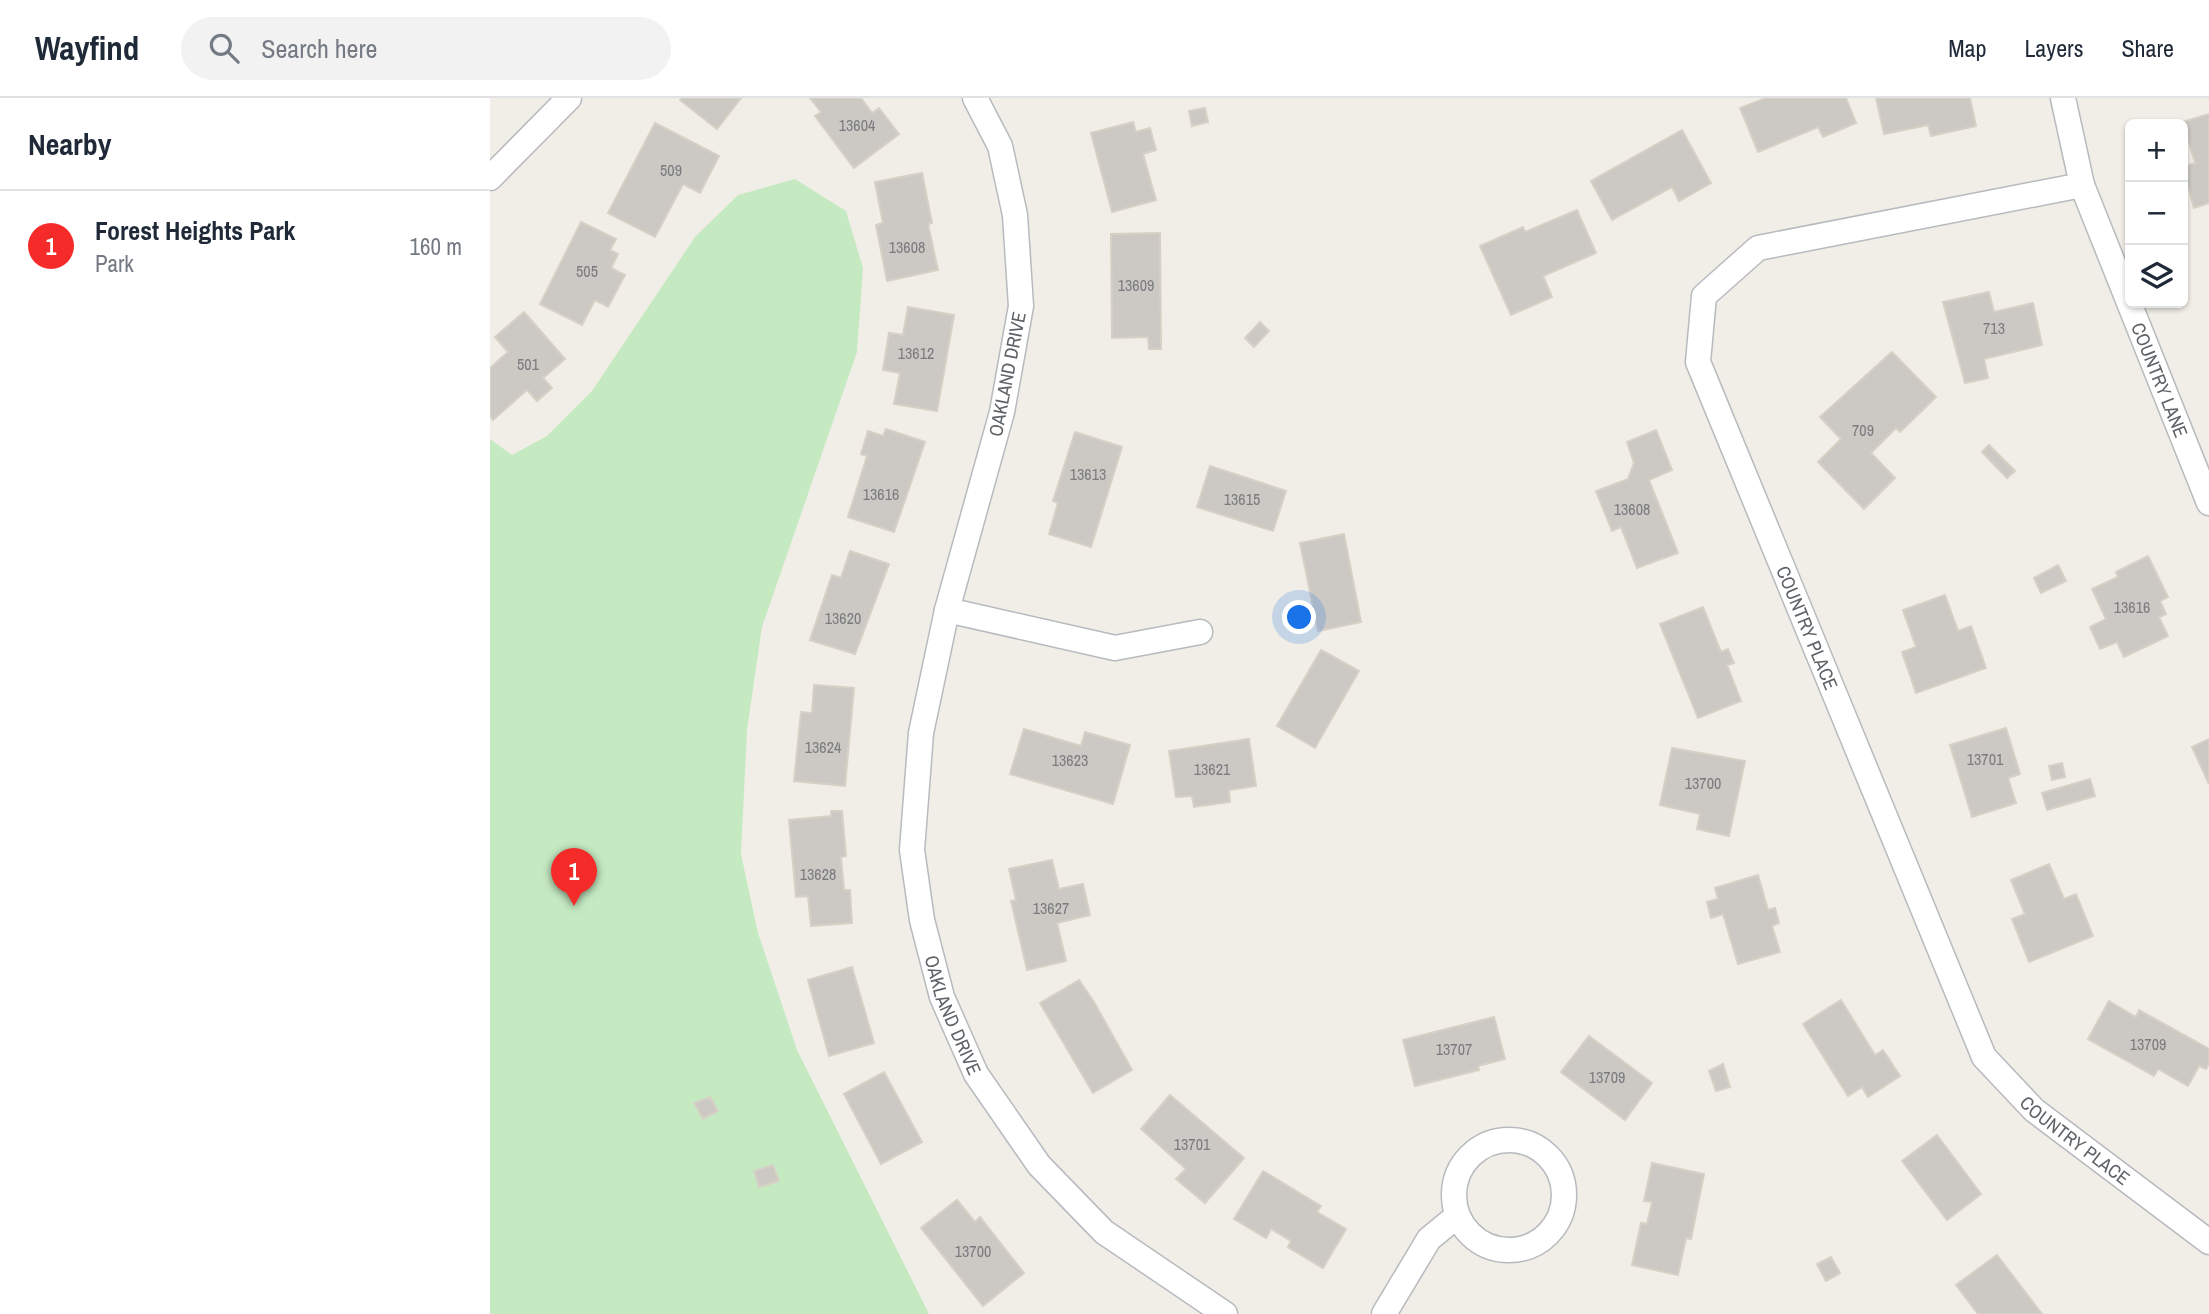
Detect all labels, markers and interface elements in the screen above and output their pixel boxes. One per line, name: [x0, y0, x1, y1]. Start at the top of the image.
search box: [181, 17, 671, 80]
text: Wayfind: [35, 26, 139, 70]
icon: search: [205, 29, 243, 67]
text: Search here: [261, 31, 377, 66]
text: Map: [1948, 32, 1986, 64]
text: Layers: [2024, 32, 2083, 64]
text: Share: [2121, 32, 2174, 64]
house number: 13604: [839, 114, 875, 136]
map controls: [2125, 119, 2188, 308]
button: +: [2125, 119, 2188, 182]
text: Nearby: [28, 124, 111, 164]
house number: 509: [660, 159, 682, 181]
button: −: [2125, 182, 2188, 245]
text: Forest Heights Park: [95, 213, 295, 248]
text: 1: [46, 231, 56, 262]
text: 160 m: [410, 231, 462, 262]
house number: 13608: [889, 236, 925, 258]
button: layers: [2125, 245, 2188, 308]
text: Park: [95, 248, 134, 279]
house number: 505: [576, 260, 598, 282]
house number: 13609: [1118, 274, 1154, 296]
street label: OAKLAND DRIVE: [982, 309, 1032, 439]
house number: 713: [1983, 317, 2005, 339]
street label: COUNTRY LANE: [2125, 319, 2194, 441]
house number: 13612: [898, 342, 934, 364]
house number: 501: [517, 353, 540, 375]
house number: 709: [1852, 419, 1874, 441]
house number: 13613: [1070, 463, 1106, 485]
house number: 13616: [863, 483, 899, 505]
house number: 13615: [1224, 488, 1260, 510]
house number: 13608: [1614, 498, 1650, 520]
street label: COUNTRY PLACE: [1770, 562, 1845, 694]
house number: 13616: [2114, 596, 2150, 618]
your location: [1282, 600, 1316, 634]
house number: 13620: [825, 607, 861, 629]
house number: 13624: [805, 736, 841, 758]
house number: 13701: [1967, 748, 2004, 770]
house number: 13623: [1052, 749, 1088, 771]
house number: 13621: [1194, 758, 1231, 780]
house number: 13700: [1685, 772, 1721, 794]
pin: 1: [551, 848, 597, 906]
house number: 13628: [800, 863, 836, 885]
house number: 13627: [1033, 897, 1069, 919]
street label: OAKLAND DRIVE: [919, 952, 988, 1079]
house number: 13709: [2130, 1033, 2166, 1055]
house number: 13707: [1436, 1038, 1472, 1060]
house number: 13709: [1589, 1066, 1625, 1088]
street label: COUNTRY PLACE: [2014, 1090, 2135, 1191]
house number: 13701: [1174, 1133, 1211, 1155]
house number: 13700: [955, 1240, 991, 1262]

